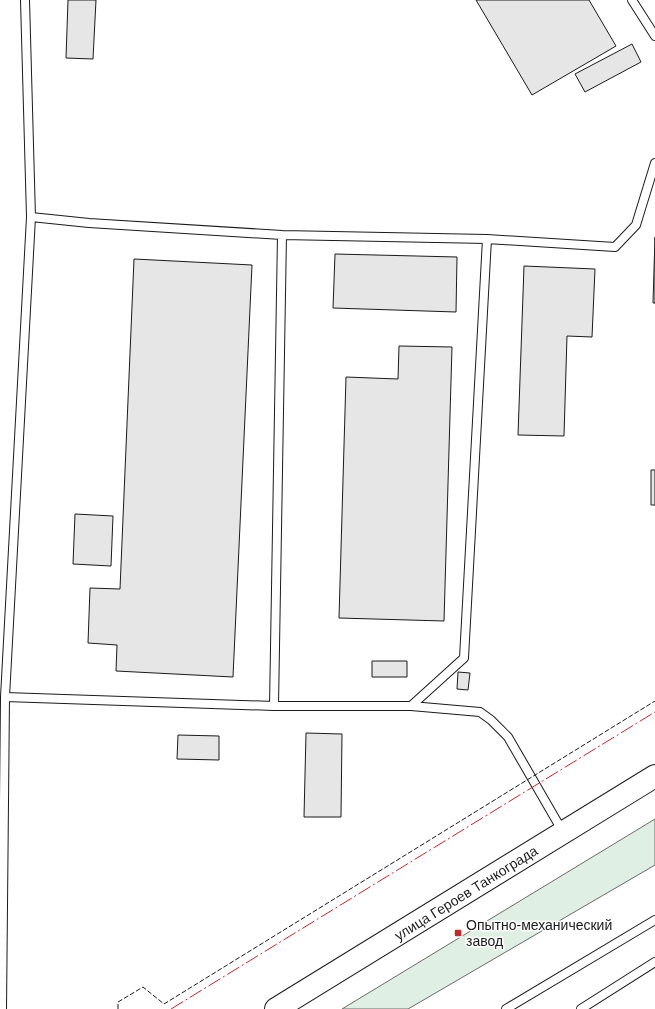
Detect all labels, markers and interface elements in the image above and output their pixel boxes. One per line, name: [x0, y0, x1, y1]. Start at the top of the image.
street label: улица Героев Танкограда: [392, 842, 541, 944]
place label: Опытно-механический завод: [466, 917, 612, 949]
marker: Опытно-механический завод: [453, 928, 463, 938]

